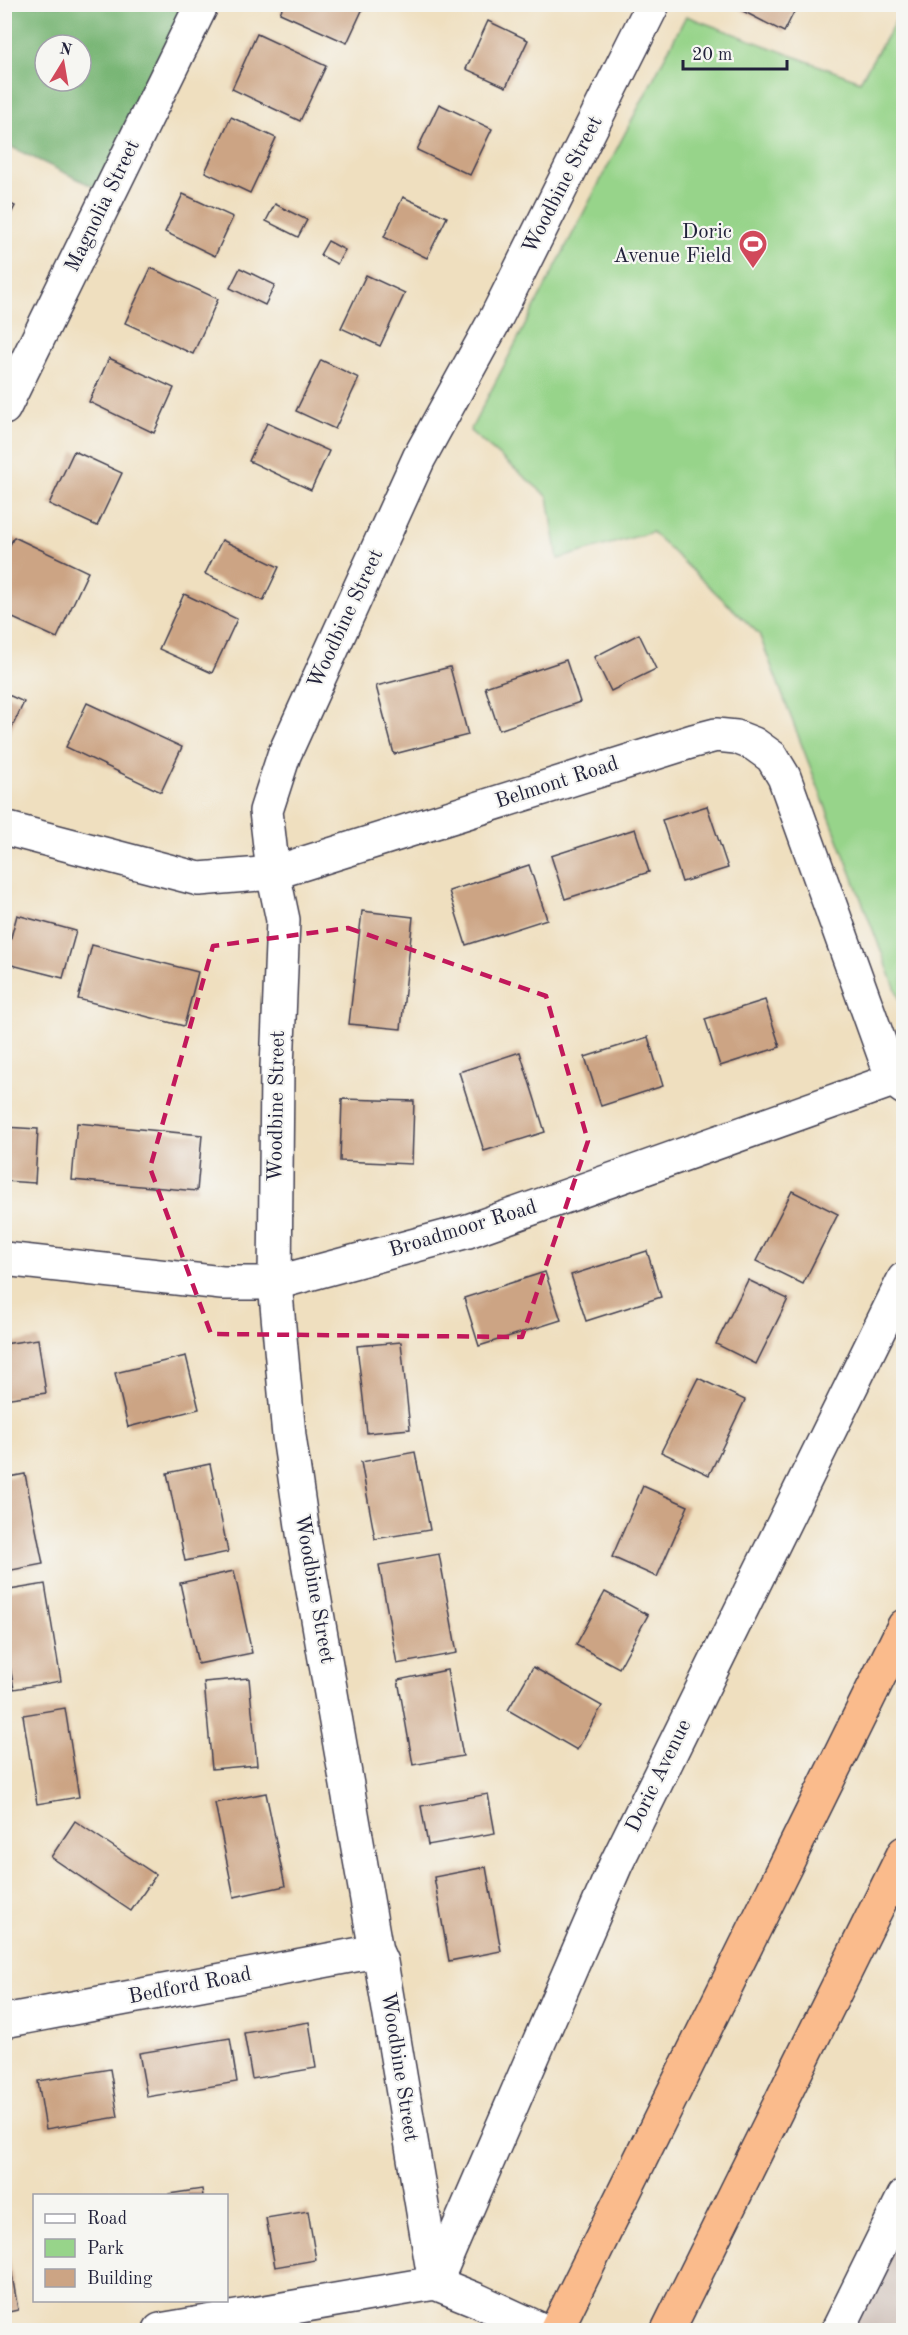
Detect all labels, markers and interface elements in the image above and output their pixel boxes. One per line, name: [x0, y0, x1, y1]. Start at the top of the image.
north arrow: [33, 33, 93, 93]
scale bar: [683, 33, 786, 71]
text: N: [58, 41, 74, 59]
text: 20 m: [692, 46, 732, 64]
street label: Woodbine Street: [519, 113, 607, 257]
street label: Magnolia Street: [62, 137, 144, 275]
place label: Doric Avenue Field: [613, 222, 732, 267]
sports icon: Doric Avenue Field: [737, 228, 769, 270]
street label: Woodbine Street: [305, 546, 387, 692]
street label: Belmont Road: [493, 753, 621, 813]
street label: Woodbine Street: [265, 1030, 289, 1182]
street label: Broadmoor Road: [386, 1196, 540, 1262]
street label: Woodbine Street: [291, 1513, 337, 1665]
street label: Doric Avenue: [623, 1716, 695, 1836]
street label: Bedford Road: [127, 1964, 253, 2008]
street label: Woodbine Street: [377, 1991, 421, 2143]
legend: [33, 2194, 228, 2302]
text: Road: [87, 2210, 127, 2228]
text: Park: [87, 2240, 124, 2258]
text: Building: [87, 2270, 153, 2288]

